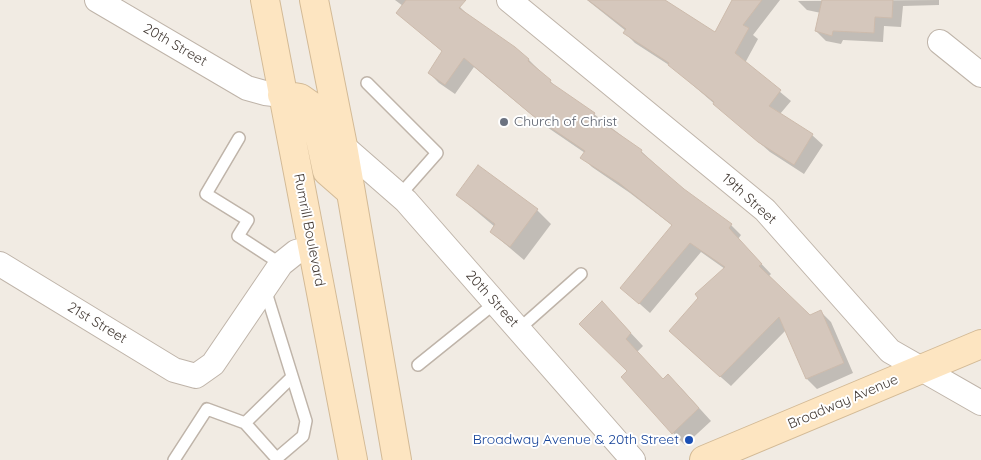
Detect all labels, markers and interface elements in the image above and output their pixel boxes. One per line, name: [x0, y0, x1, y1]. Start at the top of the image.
street label: 20th Street: [140, 20, 210, 70]
place label: Church of Christ: [514, 114, 617, 130]
marker: Church of Christ: [498, 116, 510, 128]
street label: 19th Street: [718, 170, 780, 228]
street label: Rumrill Boulevard: [290, 172, 328, 288]
street label: 20th Street: [462, 267, 522, 331]
street label: 21st Street: [64, 299, 130, 347]
street label: Broadway Avenue: [785, 371, 901, 433]
place label: Broadway Avenue & 20th Street: [473, 432, 679, 448]
marker: Broadway Avenue & 20th Street: [683, 434, 695, 446]

